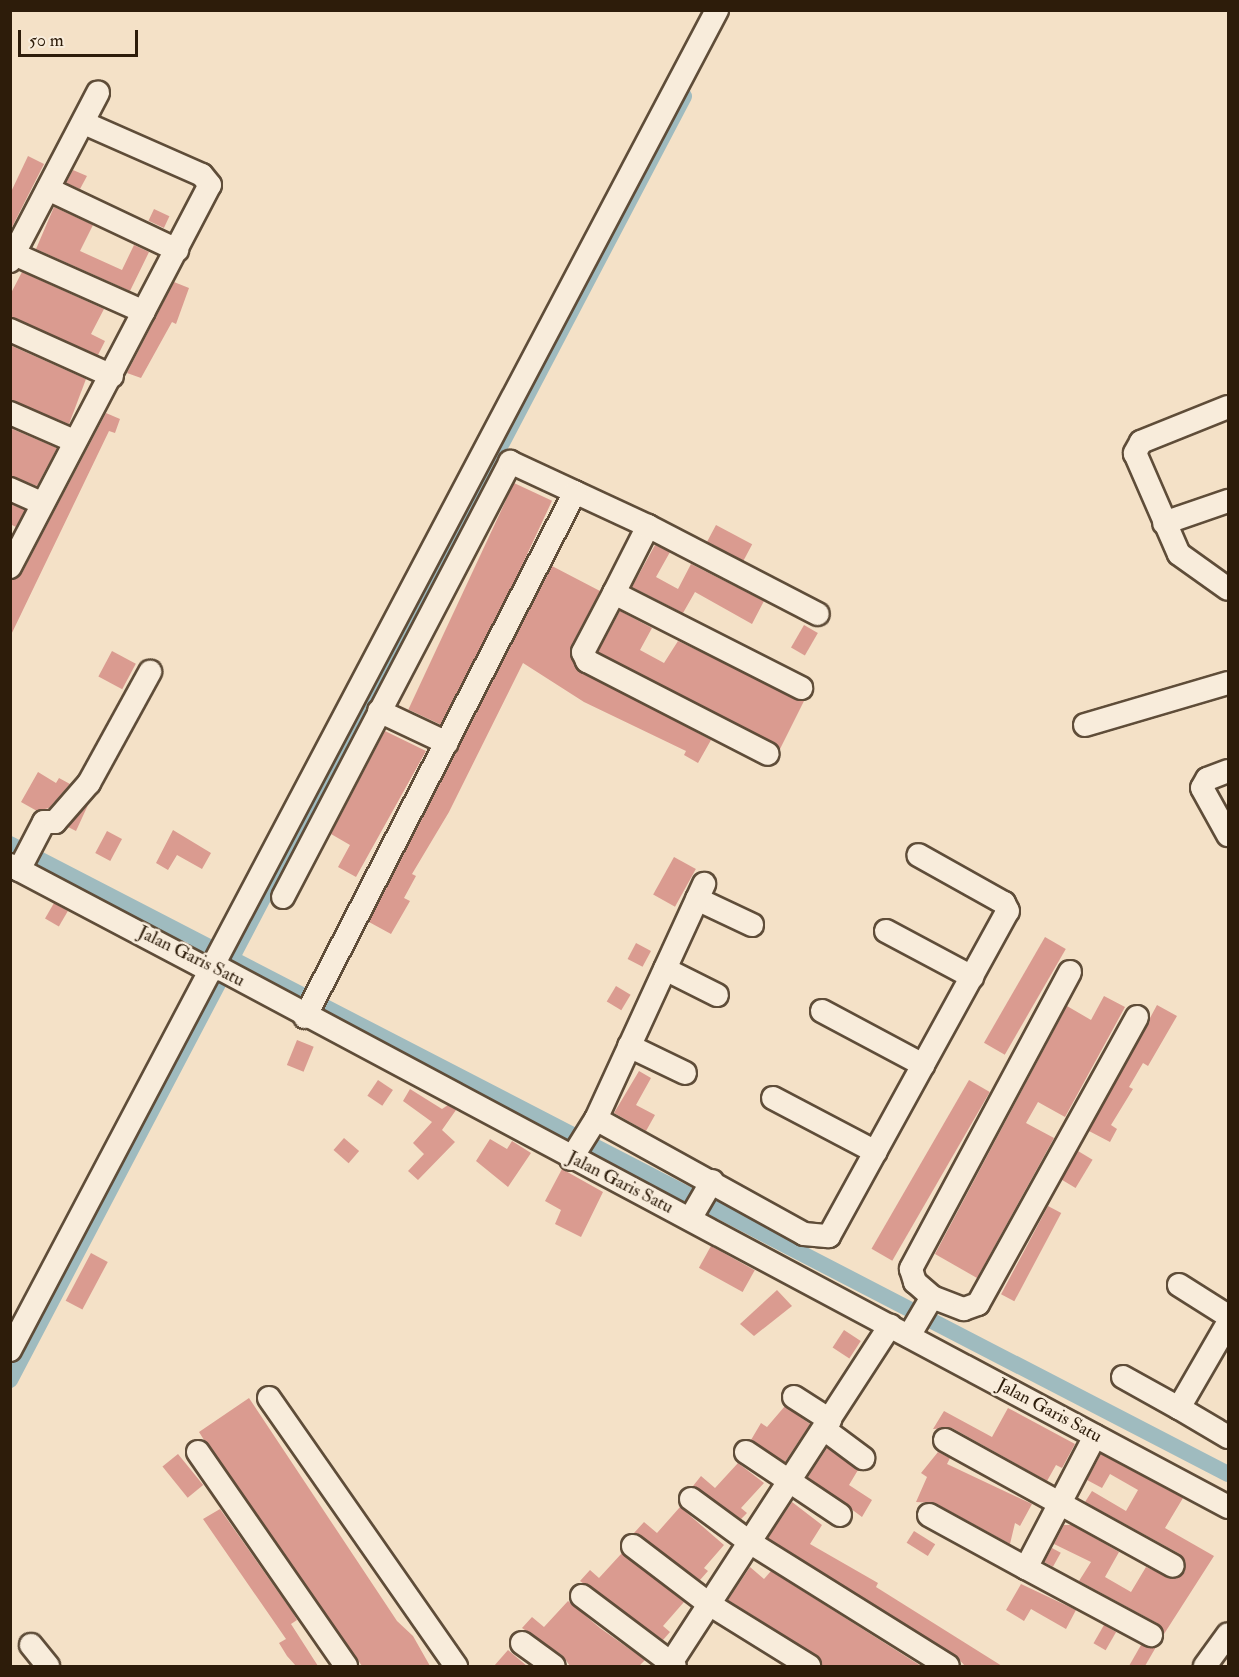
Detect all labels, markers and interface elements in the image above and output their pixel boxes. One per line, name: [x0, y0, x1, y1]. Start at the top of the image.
scale bar: [21, 18, 141, 56]
text: 50 m: [29, 29, 64, 52]
street label: Jalan Garis Satu: [134, 922, 248, 992]
street label: Jalan Garis Satu: [563, 1147, 677, 1219]
street label: Jalan Garis Satu: [993, 1374, 1105, 1448]

